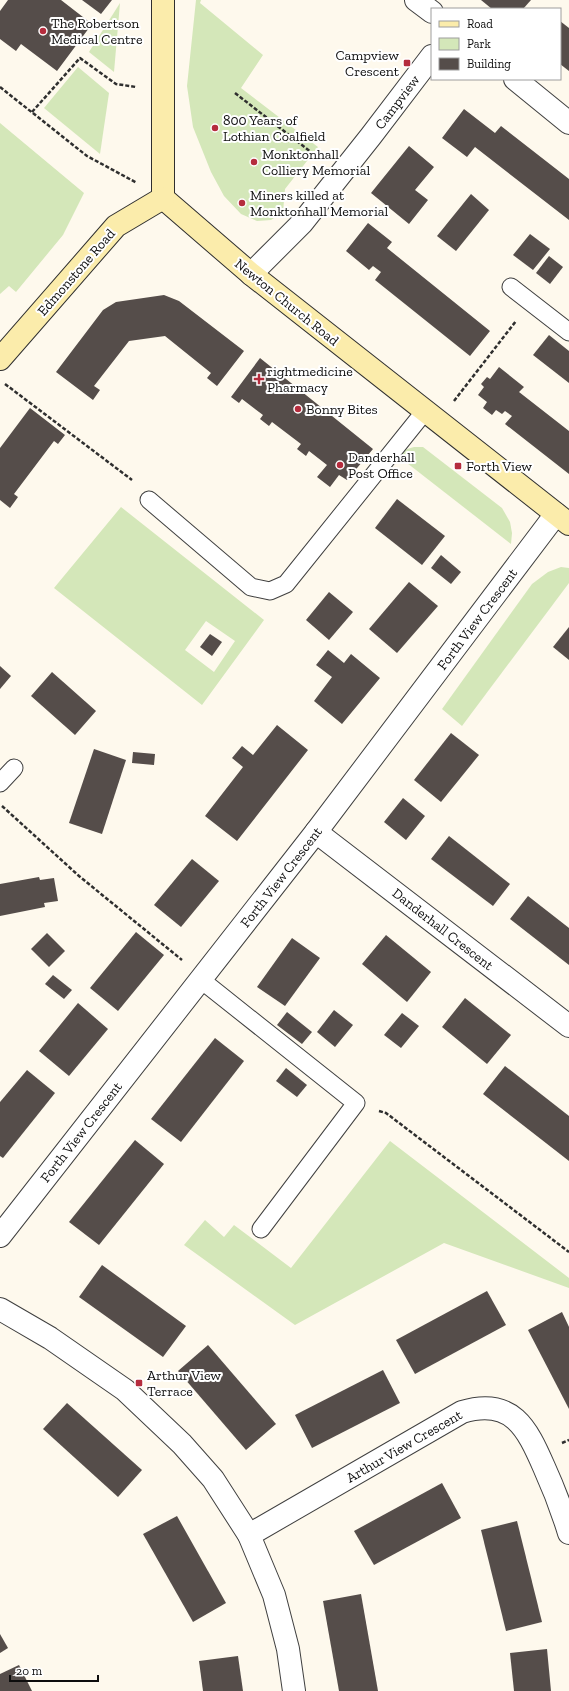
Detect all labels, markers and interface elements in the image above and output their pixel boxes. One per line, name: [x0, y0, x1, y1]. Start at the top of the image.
legend: [431, 8, 561, 80]
place label: The Robertson Medical Centre: [51, 15, 143, 48]
text: Road: [467, 17, 493, 31]
marker: The Robertson Medical Centre: [38, 26, 48, 36]
text: Park: [467, 37, 492, 51]
place label: Campview Crescent: [335, 47, 400, 80]
text: Building: [467, 57, 511, 71]
marker: Campview Crescent: [402, 58, 412, 68]
street label: Campview: [371, 72, 423, 133]
place label: 800 Years of Lothian Coalfield: [223, 112, 326, 145]
marker: 800 Years of Lothian Coalfield: [210, 123, 220, 133]
place label: Monktonhall Colliery Memorial: [262, 146, 370, 179]
marker: Monktonhall Colliery Memorial: [249, 157, 259, 167]
place label: Miners killed at Monktonhall Memorial: [250, 187, 389, 220]
marker: Miners killed at Monktonhall Memorial: [237, 198, 247, 208]
street label: Edmonstone Road: [34, 225, 119, 319]
street label: Newton Church Road: [231, 255, 342, 350]
place label: rightmedicine Pharmacy: [267, 363, 353, 396]
marker: rightmedicine Pharmacy: [254, 374, 264, 384]
place label: Bonny Bites: [306, 401, 378, 418]
marker: Bonny Bites: [293, 404, 303, 414]
place label: Danderhall Post Office: [348, 449, 415, 482]
place label: Forth View: [466, 458, 532, 475]
marker: Danderhall Post Office: [335, 460, 345, 470]
marker: Forth View: [453, 461, 463, 471]
street label: Forth View Crescent: [434, 564, 522, 673]
street label: Forth View Crescent: [237, 823, 326, 931]
street label: Danderhall Crescent: [389, 885, 497, 975]
street label: Forth View Crescent: [37, 1078, 126, 1186]
place label: Arthur View Terrace: [147, 1367, 221, 1400]
marker: Arthur View Terrace: [134, 1378, 144, 1388]
street label: Arthur View Crescent: [343, 1406, 466, 1487]
scale bar: [10, 1657, 98, 1683]
text: 20 m: [16, 1664, 43, 1678]

